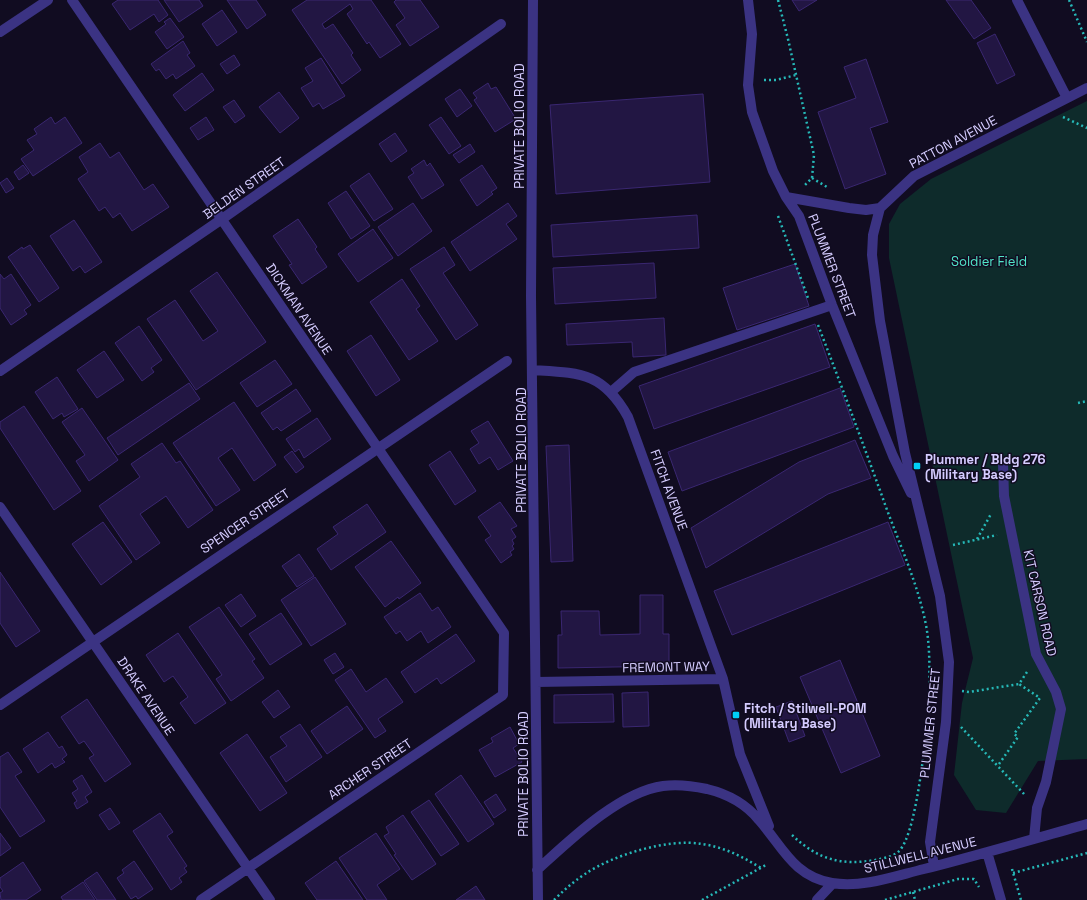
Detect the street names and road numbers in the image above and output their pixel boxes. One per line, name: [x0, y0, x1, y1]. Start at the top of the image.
street label: PRIVATE BOLIO ROAD: [511, 63, 528, 189]
street label: PATTON AVENUE: [906, 112, 1000, 172]
street label: BELDEN STREET: [200, 153, 289, 223]
street label: PLUMMER STREET: [804, 211, 860, 321]
street label: DICKMAN AVENUE: [262, 260, 336, 358]
street label: PRIVATE BOLIO ROAD: [513, 387, 530, 513]
street label: FITCH AVENUE: [646, 447, 692, 533]
street label: SPENCER STREET: [197, 484, 293, 557]
street label: KIT CARSON ROAD: [1019, 548, 1061, 658]
street label: DRAKE AVENUE: [114, 654, 178, 738]
street label: FREMONT WAY: [622, 658, 710, 676]
street label: PLUMMER STREET: [916, 667, 944, 779]
street label: PRIVATE BOLIO ROAD: [515, 711, 532, 837]
street label: ARCHER STREET: [325, 734, 416, 803]
street label: STILLWELL AVENUE: [862, 833, 978, 877]

